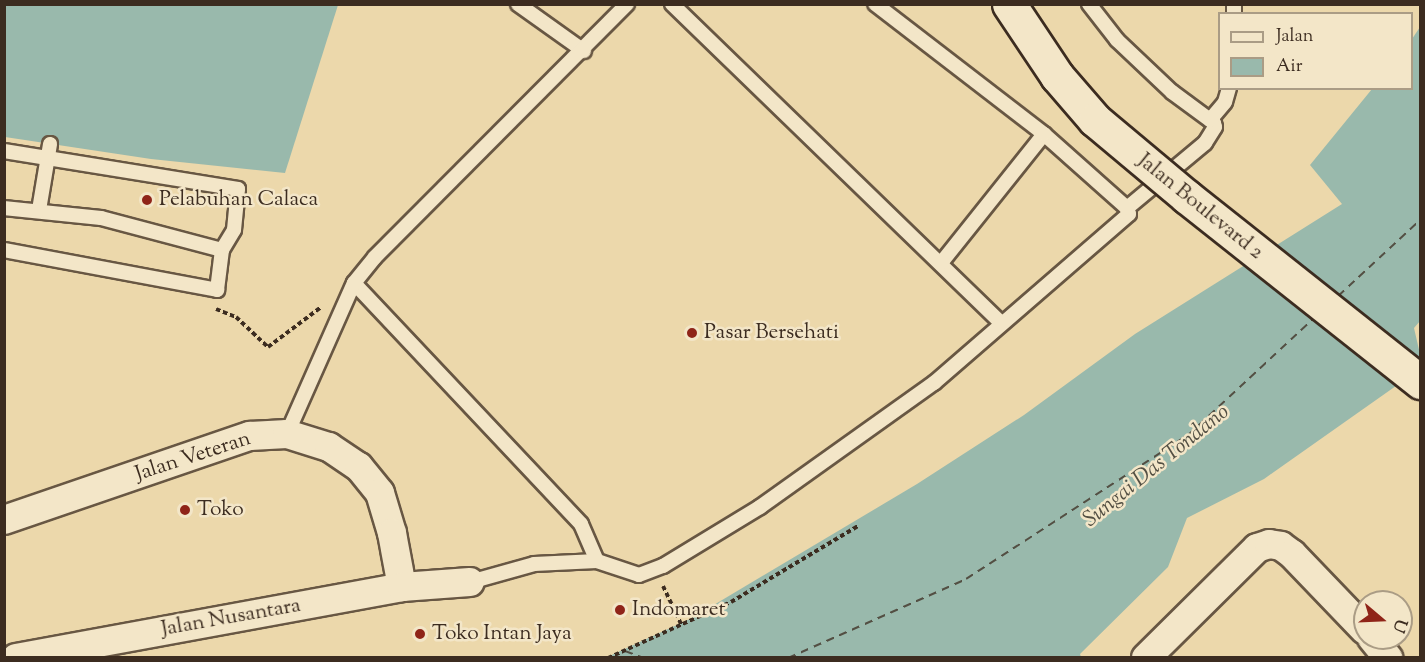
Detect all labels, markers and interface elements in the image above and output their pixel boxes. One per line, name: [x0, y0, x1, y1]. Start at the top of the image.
legend: [1218, 12, 1413, 90]
text: Jalan: [1276, 24, 1313, 50]
text: Air: [1276, 54, 1302, 80]
street label: Jalan Boulevard 2: [1132, 149, 1268, 265]
place label: Pelabuhan Calaca: [159, 187, 318, 213]
marker: Pelabuhan Calaca: [140, 193, 154, 207]
place label: Pasar Bersehati: [704, 320, 839, 346]
marker: Pasar Bersehati: [685, 326, 699, 340]
water label: Sungai Das Tondano: [1079, 400, 1235, 534]
street label: Jalan Veteran: [132, 427, 254, 487]
place label: Toko: [197, 497, 244, 523]
marker: Toko: [178, 503, 192, 517]
north arrow: [1353, 590, 1413, 650]
street label: Jalan Nusantara: [159, 593, 303, 643]
place label: Indomaret: [632, 597, 726, 623]
marker: Indomaret: [613, 603, 627, 617]
text: U: [1386, 615, 1412, 635]
place label: Toko Intan Jaya: [432, 621, 572, 647]
marker: Toko Intan Jaya: [413, 627, 427, 641]

